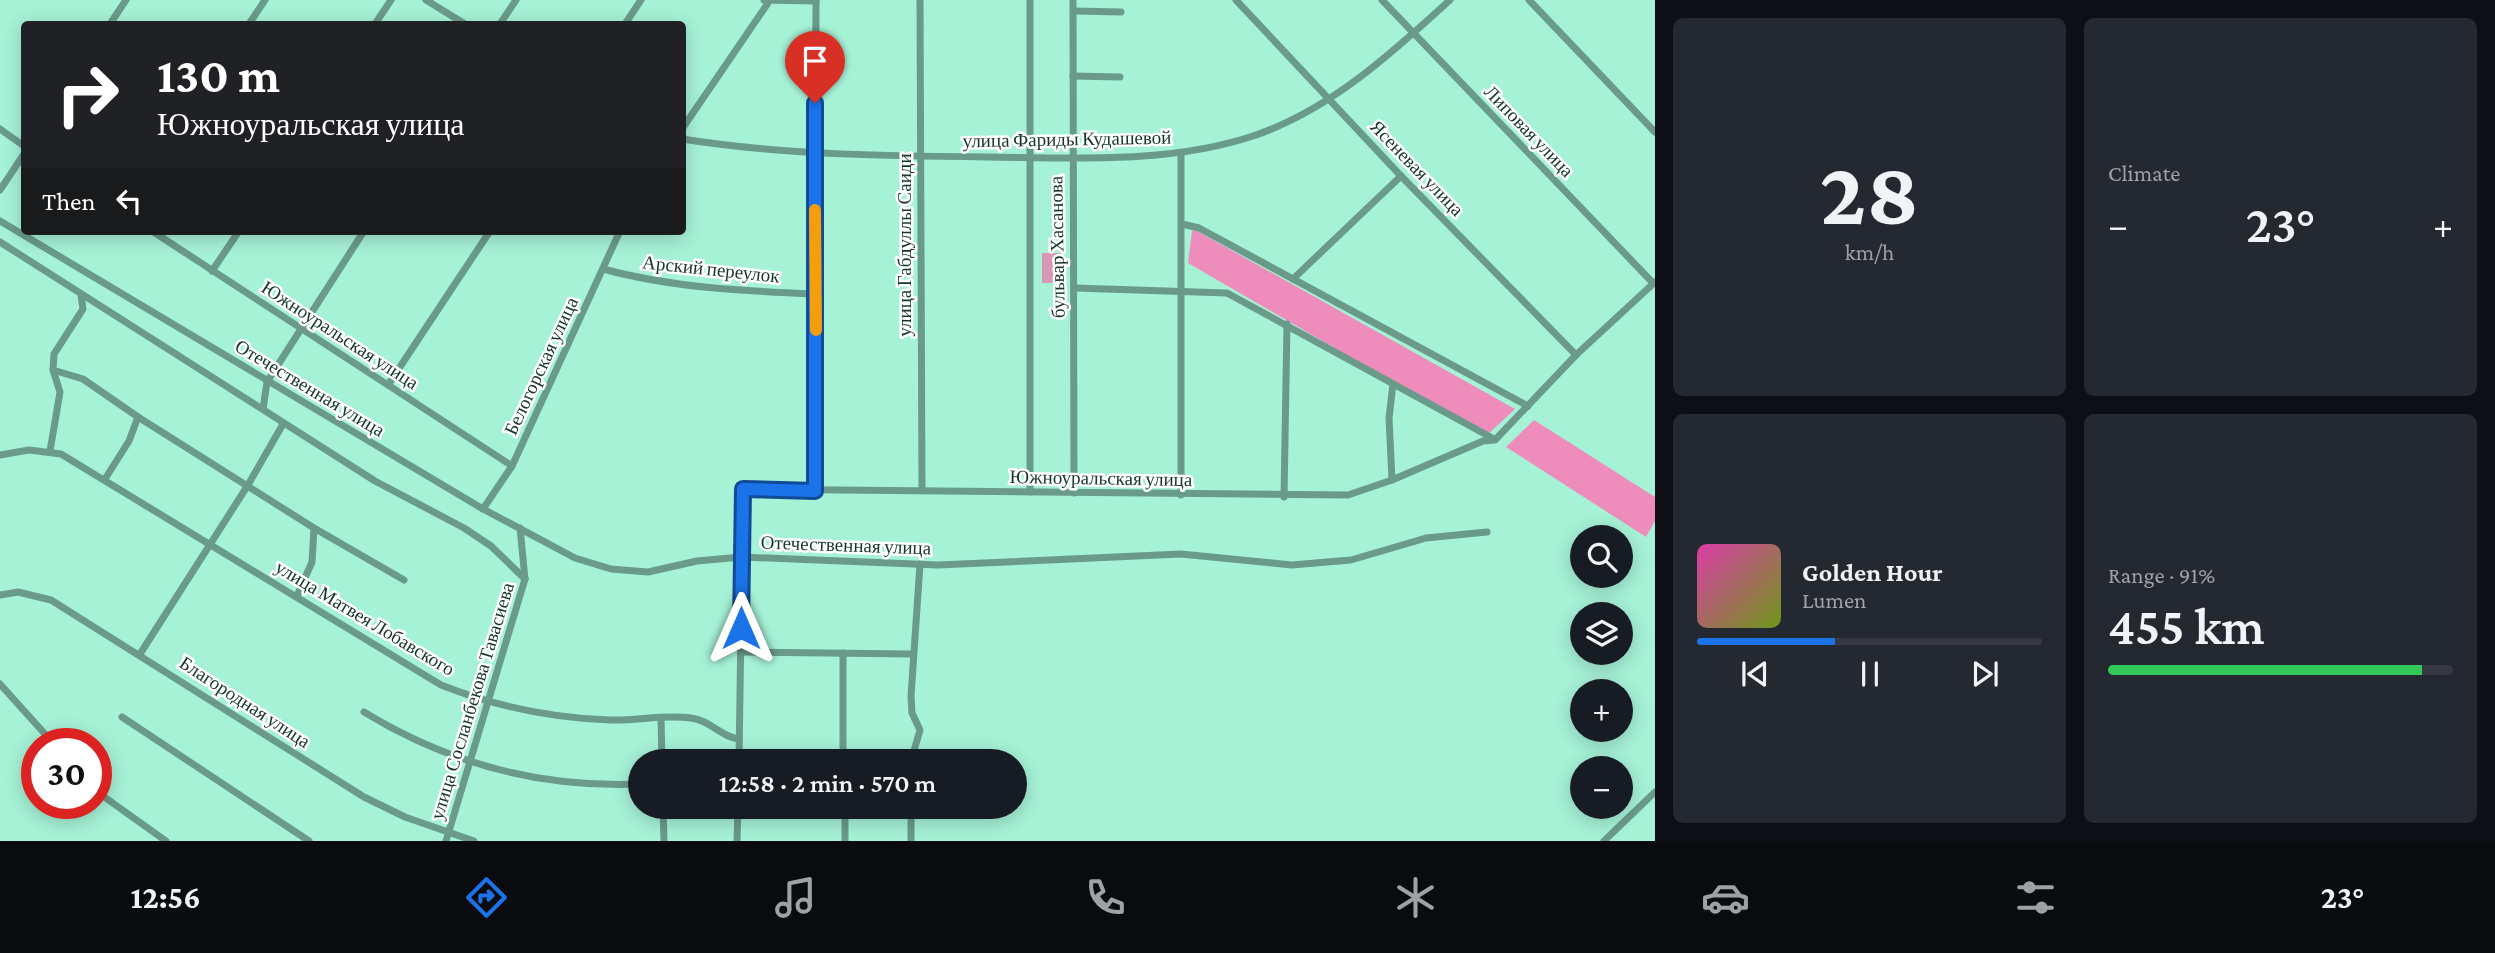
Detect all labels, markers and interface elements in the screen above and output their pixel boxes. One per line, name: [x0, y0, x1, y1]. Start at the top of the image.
pin: [785, 31, 845, 103]
icon: arrive: [796, 42, 834, 80]
text: 130 m: [157, 48, 280, 103]
icon: right: [42, 49, 133, 140]
street label: Липовая улица: [1480, 81, 1578, 182]
text: Южноуральская улица: [157, 106, 465, 142]
street label: Ясеневая улица: [1366, 116, 1468, 221]
street label: улица Фариды Кудашевой: [962, 127, 1172, 151]
text: 28: [1820, 142, 1919, 244]
street label: улица Габдуллы Саиди: [894, 153, 915, 337]
text: Climate: [2108, 160, 2180, 186]
street label: бульвар Хасанова: [1045, 175, 1069, 318]
icon: left: [110, 182, 148, 220]
text: Then: [42, 187, 96, 216]
text: 23°: [2246, 195, 2315, 253]
text: −: [2108, 204, 2128, 246]
text: +: [2433, 204, 2453, 246]
text: km/h: [1845, 239, 1894, 265]
street label: Арский переулок: [641, 251, 781, 287]
street label: Южноуральская улица: [258, 276, 423, 394]
street label: Белогорская улица: [500, 293, 582, 438]
street label: Отечественная улица: [232, 335, 389, 441]
street label: Южноуральская улица: [1010, 466, 1193, 490]
map controls: [1570, 525, 1633, 819]
button: search: [1570, 525, 1633, 588]
street label: Отечественная улица: [760, 532, 932, 558]
street label: улица Матвея Лобавского: [272, 556, 458, 680]
text: Golden Hour: [1802, 558, 1943, 587]
text: Range · 91%: [2108, 562, 2215, 588]
street label: улица Сосланбекова Тавасиева: [426, 579, 518, 822]
text: Lumen: [1802, 587, 1866, 613]
position arrow: [704, 591, 778, 665]
text: 455 km: [2108, 597, 2265, 655]
button: layers: [1570, 602, 1633, 665]
street label: Благородная улица: [176, 652, 315, 752]
icon: previous: [1736, 655, 1774, 693]
icon: pause: [1851, 655, 1889, 693]
icon: next: [1966, 655, 2004, 693]
button: +: [1570, 679, 1633, 742]
speed limit sign: 30: [21, 728, 112, 819]
button: −: [1570, 756, 1633, 819]
text: 12:58 · 2 min · 570 m: [719, 769, 936, 798]
icon: directions: [462, 873, 511, 922]
icon: music: [771, 873, 820, 922]
icon: phone: [1081, 873, 1130, 922]
icon: climate: [1391, 873, 1440, 922]
icon: car: [1701, 873, 1750, 922]
icon: filters: [2011, 873, 2060, 922]
text: 12:56: [130, 879, 201, 915]
text: 23°: [2321, 879, 2364, 915]

